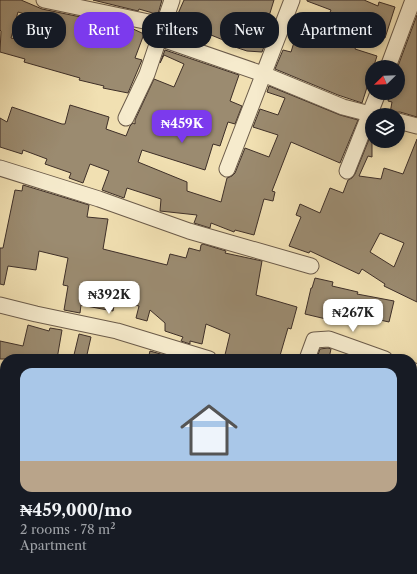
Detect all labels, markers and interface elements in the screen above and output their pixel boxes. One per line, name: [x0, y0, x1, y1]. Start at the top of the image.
chip: Buy: [12, 12, 66, 48]
chip: Rent: [74, 12, 134, 48]
chip: Filters: [142, 12, 212, 48]
chip: New: [220, 12, 279, 48]
chip: Apartment: [287, 12, 386, 48]
north arrow: [365, 60, 405, 100]
map controls: [365, 60, 405, 148]
button: layers: [365, 108, 405, 148]
pin: ₦459K: [154, 110, 210, 144]
text: ₦459K: [161, 115, 203, 131]
pin: ₦392K: [81, 281, 137, 315]
text: ₦392K: [88, 286, 130, 302]
pin: ₦267K: [325, 299, 381, 333]
text: ₦267K: [332, 304, 374, 320]
icon: home: [173, 394, 245, 466]
text: ₦459,000/mo: [20, 500, 132, 520]
text: 2 rooms · 78 m²: [20, 521, 116, 537]
text: Apartment: [20, 537, 87, 553]

